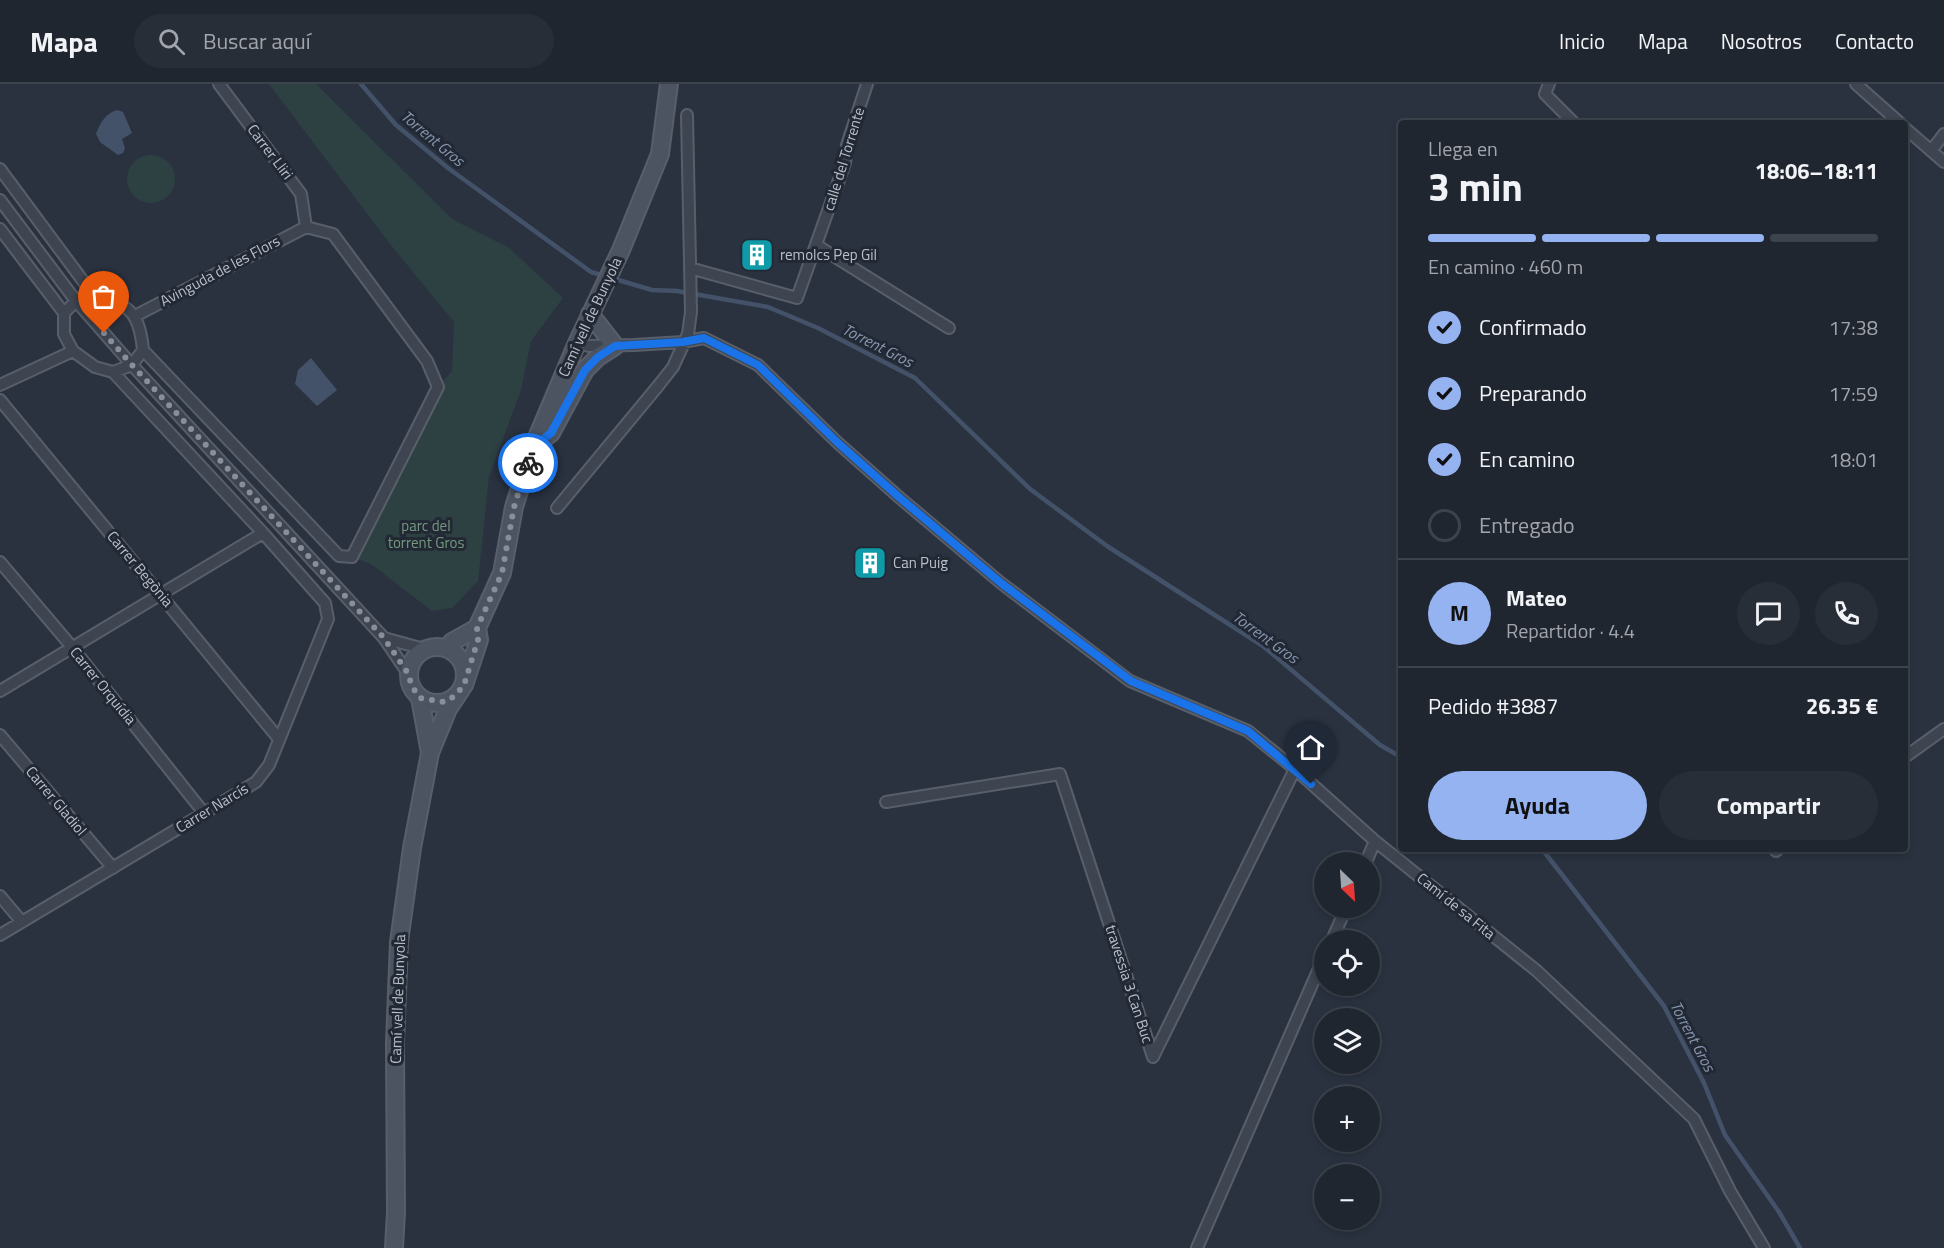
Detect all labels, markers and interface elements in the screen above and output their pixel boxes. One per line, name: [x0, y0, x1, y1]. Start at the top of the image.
search box: [134, 14, 554, 68]
text: Mapa: [30, 20, 98, 63]
text: Buscar aquí: [203, 24, 311, 58]
icon: search: [155, 25, 188, 58]
text: Inicio: [1559, 25, 1605, 57]
text: Mapa: [1638, 25, 1688, 57]
text: Nosotros: [1721, 25, 1802, 57]
text: Contacto: [1835, 25, 1914, 57]
water label: Torrent Gros: [396, 104, 471, 173]
street label: calle del Torrente: [817, 104, 870, 213]
street label: Carrer Lliri: [242, 119, 299, 184]
text: Llega en: [1428, 133, 1498, 164]
text: 18:06–18:11: [1755, 154, 1878, 188]
text: 3 min: [1428, 157, 1523, 216]
street label: Avinguda de les Flors: [156, 229, 284, 312]
building icon: remolcs Pep Gil: [739, 237, 775, 273]
place label: remolcs Pep Gil: [780, 243, 877, 266]
text: En camino · 460 m: [1428, 251, 1583, 282]
street label: Camí vell de Bunyola: [552, 253, 628, 380]
pin: [78, 271, 129, 333]
icon: bag: [87, 280, 120, 313]
text: Confirmado: [1479, 310, 1587, 344]
icon: check: [1428, 311, 1461, 344]
text: 17:38: [1829, 312, 1878, 343]
water label: Torrent Gros: [838, 317, 919, 374]
text: Preparando: [1479, 376, 1587, 410]
icon: check: [1428, 377, 1461, 410]
text: 17:59: [1829, 378, 1878, 409]
courier: [498, 433, 558, 493]
text: En camino: [1479, 442, 1575, 476]
icon: check: [1428, 443, 1461, 476]
text: 18:01: [1829, 444, 1878, 475]
icon: bike: [512, 447, 545, 480]
text: Entregado: [1479, 508, 1575, 542]
park label: parc del torrent Gros: [388, 514, 464, 554]
street label: Carrer Begònia: [102, 526, 179, 612]
building icon: Can Puig: [852, 545, 888, 581]
place label: Can Puig: [893, 551, 948, 574]
text: Mateo: [1506, 581, 1567, 615]
button: chat: [1737, 582, 1800, 645]
button: phone: [1815, 582, 1878, 645]
text: M: [1450, 596, 1469, 630]
water label: Torrent Gros: [1228, 605, 1305, 670]
text: Repartidor · 4.4: [1506, 615, 1635, 646]
street label: Carrer Orquídia: [65, 642, 142, 730]
text: Pedido #3887: [1428, 689, 1558, 723]
text: 26.35 €: [1806, 689, 1878, 723]
pin: [1285, 722, 1336, 784]
icon: home: [1294, 731, 1327, 764]
street label: Carrer Gladiol: [20, 761, 92, 841]
button: Ayuda: [1428, 771, 1647, 840]
button: Compartir: [1659, 771, 1878, 840]
street label: Carrer Narcís: [171, 777, 253, 838]
north arrow: [1314, 852, 1380, 918]
map controls: [1314, 852, 1380, 1230]
street label: Camí de sa Fita: [1412, 867, 1501, 945]
street label: travessia 3 Can Buc: [1100, 922, 1159, 1046]
button: locate: [1314, 930, 1380, 996]
street label: Camí vell de Bunyola: [384, 933, 411, 1064]
water label: Torrent Gros: [1664, 996, 1722, 1077]
button: layers: [1314, 1008, 1380, 1074]
button: +: [1314, 1086, 1380, 1152]
button: −: [1314, 1164, 1380, 1230]

